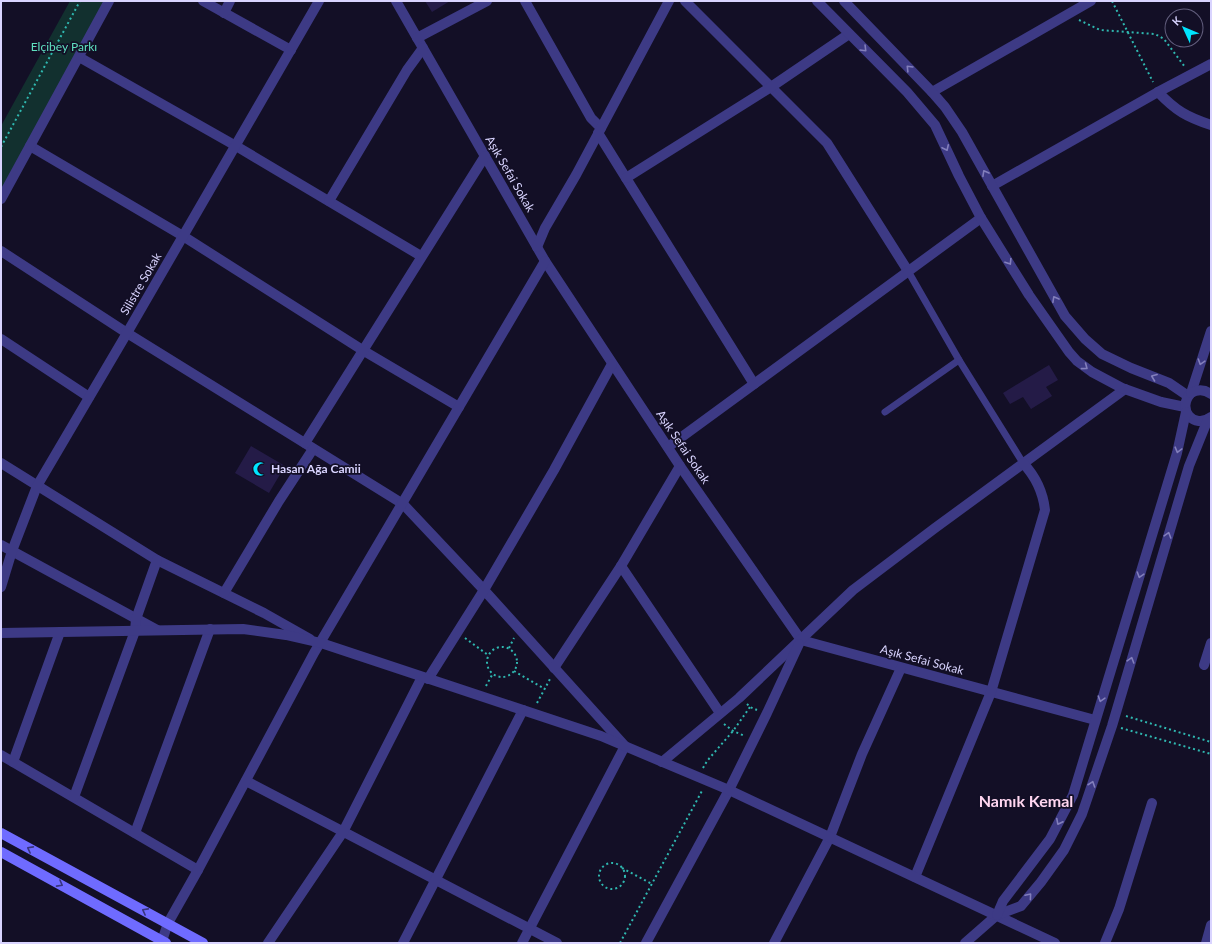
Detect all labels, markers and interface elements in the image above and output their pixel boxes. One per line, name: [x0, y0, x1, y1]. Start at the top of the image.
north arrow: [1164, 8, 1204, 48]
text: K: [1169, 13, 1184, 28]
park label: Elçibey Parkı: [31, 39, 97, 54]
one-way arrow: [859, 44, 867, 52]
one-way arrow: [906, 65, 914, 73]
street label: Aşık Sefai Sokak: [483, 133, 539, 215]
one-way arrow: [941, 144, 949, 152]
one-way arrow: [982, 170, 990, 177]
street label: Silistre Sokak: [117, 249, 165, 318]
one-way arrow: [1004, 258, 1012, 265]
one-way arrow: [1052, 296, 1060, 303]
one-way arrow: [1197, 358, 1206, 365]
one-way arrow: [1080, 362, 1087, 369]
one-way arrow: [1150, 374, 1157, 382]
street label: Aşık Sefai Sokak: [653, 407, 714, 487]
one-way arrow: [1174, 447, 1183, 454]
mosque icon: Hasan Ağa Camii: [252, 461, 268, 477]
place label: Hasan Ağa Camii: [271, 461, 361, 476]
one-way arrow: [1163, 532, 1172, 539]
one-way arrow: [1136, 571, 1145, 578]
street label: Aşık Sefai Sokak: [879, 641, 966, 678]
one-way arrow: [1126, 656, 1135, 663]
one-way arrow: [1097, 695, 1106, 702]
one-way arrow: [1088, 780, 1096, 787]
district label: Namık Kemal: [979, 791, 1073, 810]
one-way arrow: [1056, 817, 1064, 825]
one-way arrow: [27, 846, 34, 854]
one-way arrow: [56, 880, 63, 887]
one-way arrow: [1025, 893, 1032, 900]
one-way arrow: [141, 908, 149, 915]

